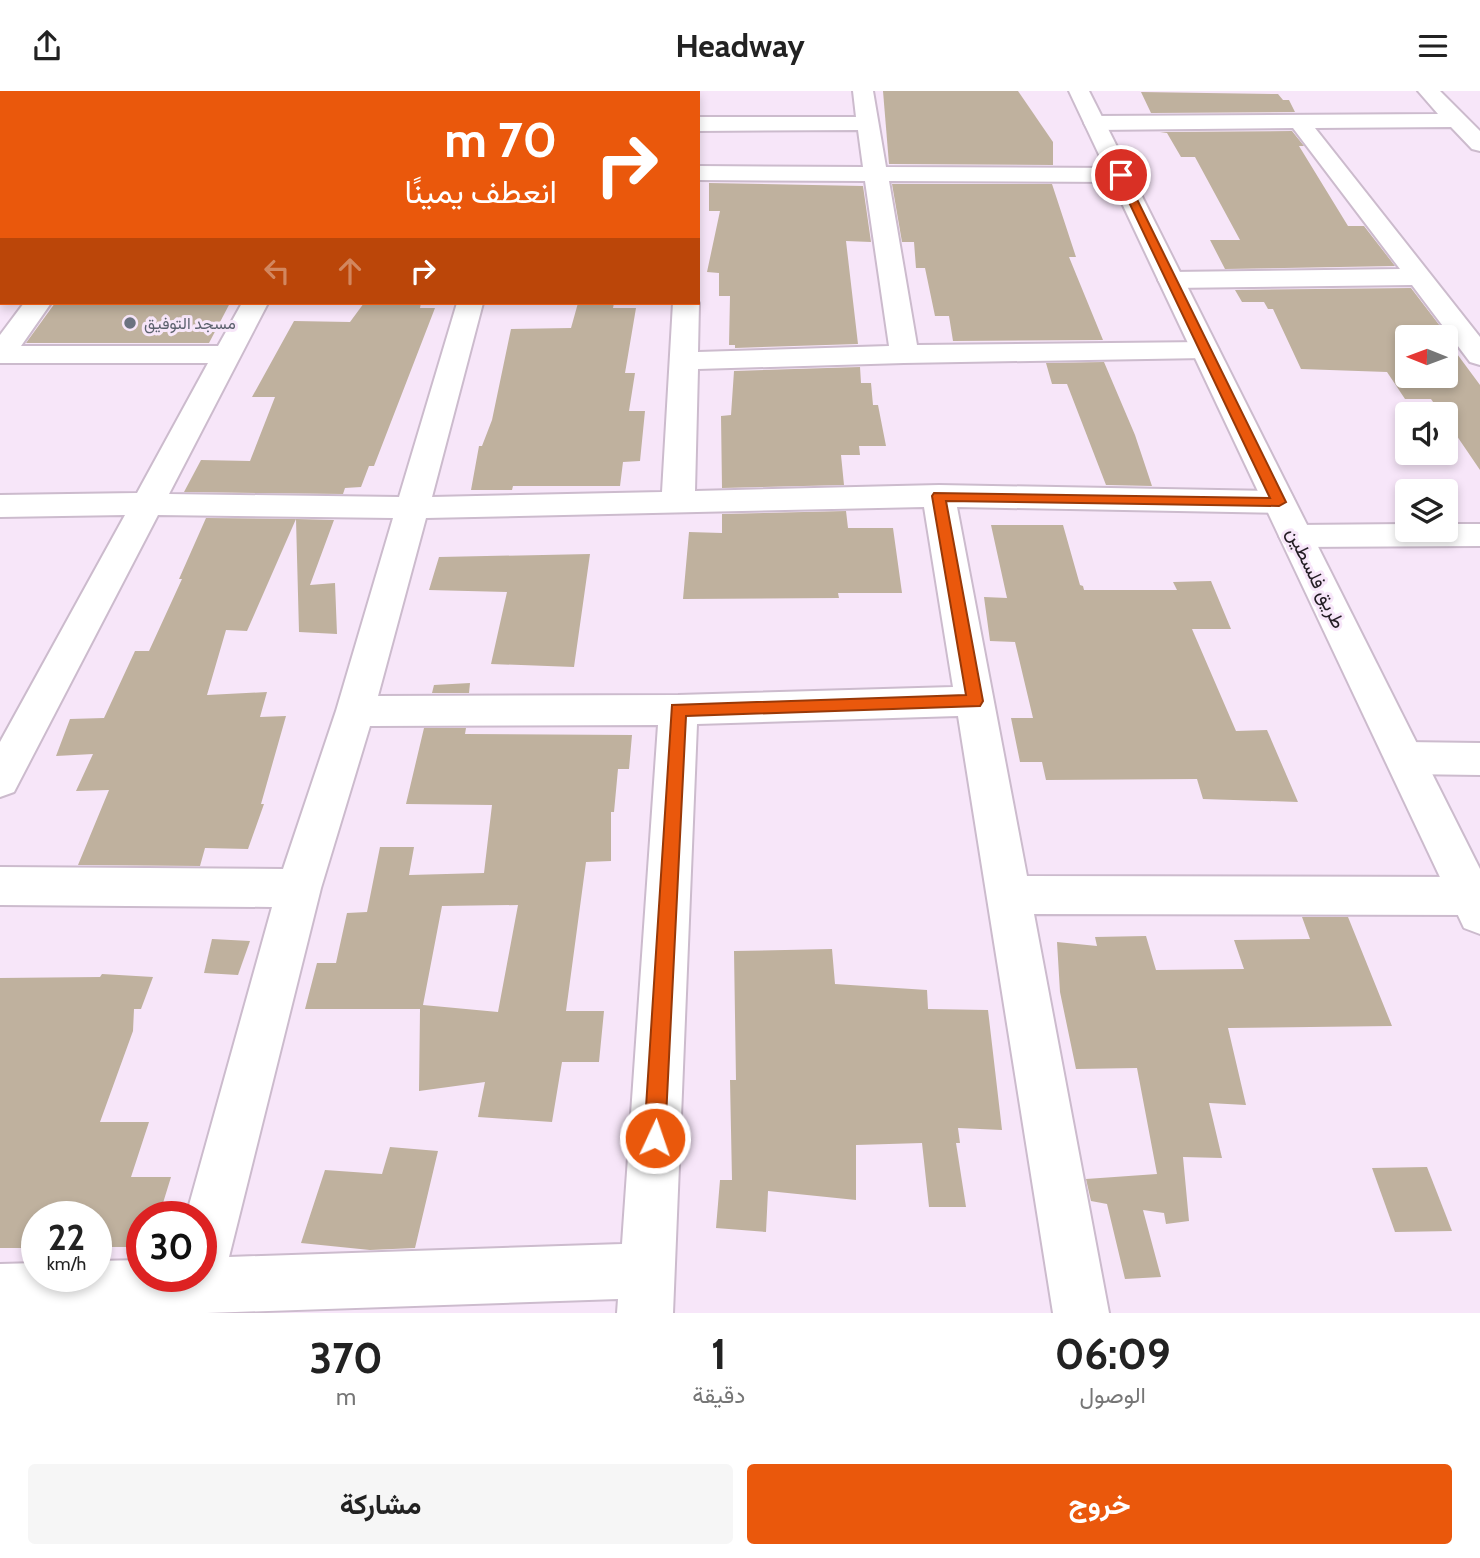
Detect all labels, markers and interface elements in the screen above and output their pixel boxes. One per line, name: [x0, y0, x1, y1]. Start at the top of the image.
text: Headway: [675, 26, 805, 65]
icon: share: [28, 27, 66, 65]
icon: menu: [1414, 27, 1452, 65]
text: 70 m: [444, 110, 557, 169]
icon: right: [581, 119, 672, 210]
pin: [1091, 145, 1151, 205]
icon: arrive: [1102, 156, 1140, 194]
text: انعطف يمينًا: [405, 172, 557, 211]
icon: left: [258, 252, 296, 290]
icon: ahead: [331, 252, 369, 290]
icon: right: [404, 252, 442, 290]
place label: مسجد التوفيق: [144, 314, 236, 334]
marker: مسجد التوفيق: [122, 315, 138, 331]
north arrow: [1395, 325, 1458, 389]
map controls: [1395, 325, 1458, 542]
button: sound: [1395, 402, 1458, 465]
button: layers: [1395, 479, 1458, 542]
street label: طريق فلسطين: [1282, 524, 1350, 632]
position arrow: [618, 1101, 692, 1175]
speed limit sign: 30: [126, 1201, 217, 1292]
text: 22: [48, 1216, 85, 1259]
text: km/h: [47, 1253, 86, 1275]
text: 1: [711, 1328, 727, 1380]
text: 06:09: [1055, 1328, 1171, 1380]
text: 370: [309, 1332, 383, 1384]
text: دقيقة: [692, 1381, 745, 1409]
text: الوصول: [1080, 1381, 1146, 1409]
text: m: [336, 1383, 356, 1411]
button: مشاركة: [28, 1464, 733, 1544]
button: خروج: [747, 1464, 1452, 1544]

